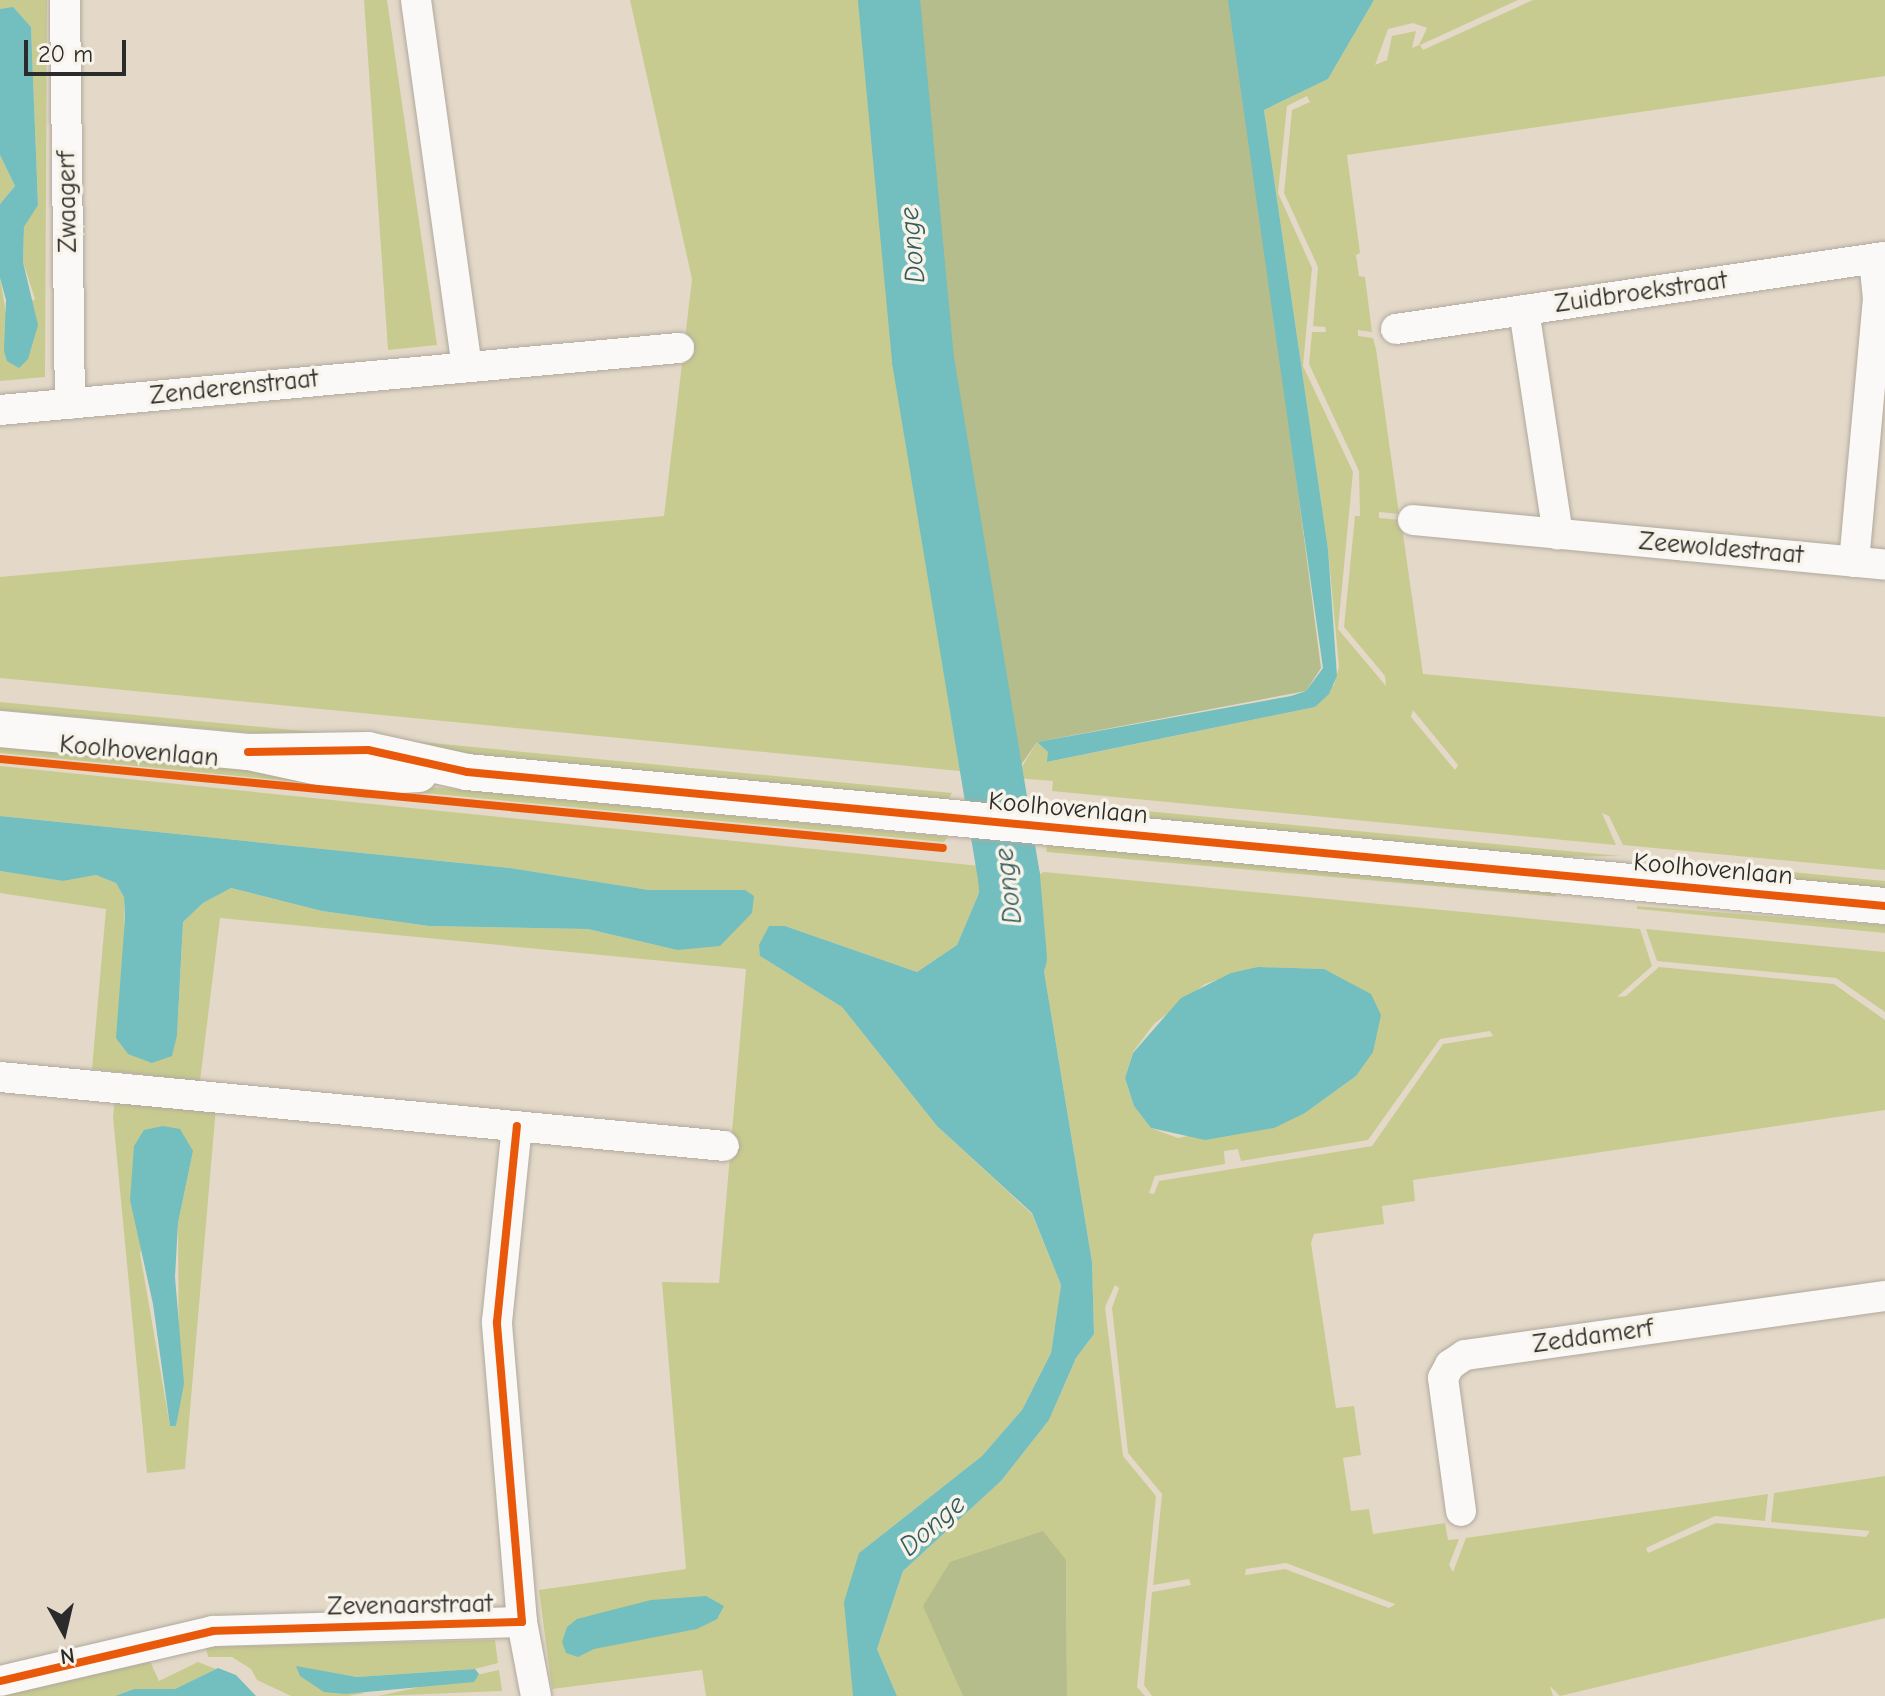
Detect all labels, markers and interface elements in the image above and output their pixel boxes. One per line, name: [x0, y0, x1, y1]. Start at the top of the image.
scale bar: [28, 24, 130, 74]
text: 20 m: [38, 40, 93, 68]
street label: Zwaagerf: [52, 151, 84, 253]
water label: Donge: [892, 205, 932, 285]
street label: Zuidbroekstraat: [1553, 265, 1729, 321]
street label: Zenderenstraat: [148, 364, 320, 412]
street label: Zeewoldestraat: [1638, 526, 1804, 572]
street label: Koolhovenlaan: [58, 729, 220, 775]
street label: Koolhovenlaan: [987, 786, 1149, 832]
water label: Donge: [987, 846, 1029, 926]
street label: Koolhovenlaan: [1632, 847, 1794, 893]
street label: Zeddamerf: [1531, 1313, 1655, 1361]
water label: Donge: [892, 1487, 972, 1563]
street label: Zevenaarstraat: [327, 1589, 493, 1623]
north arrow: [24, 1592, 104, 1672]
text: N: [58, 1642, 76, 1670]

